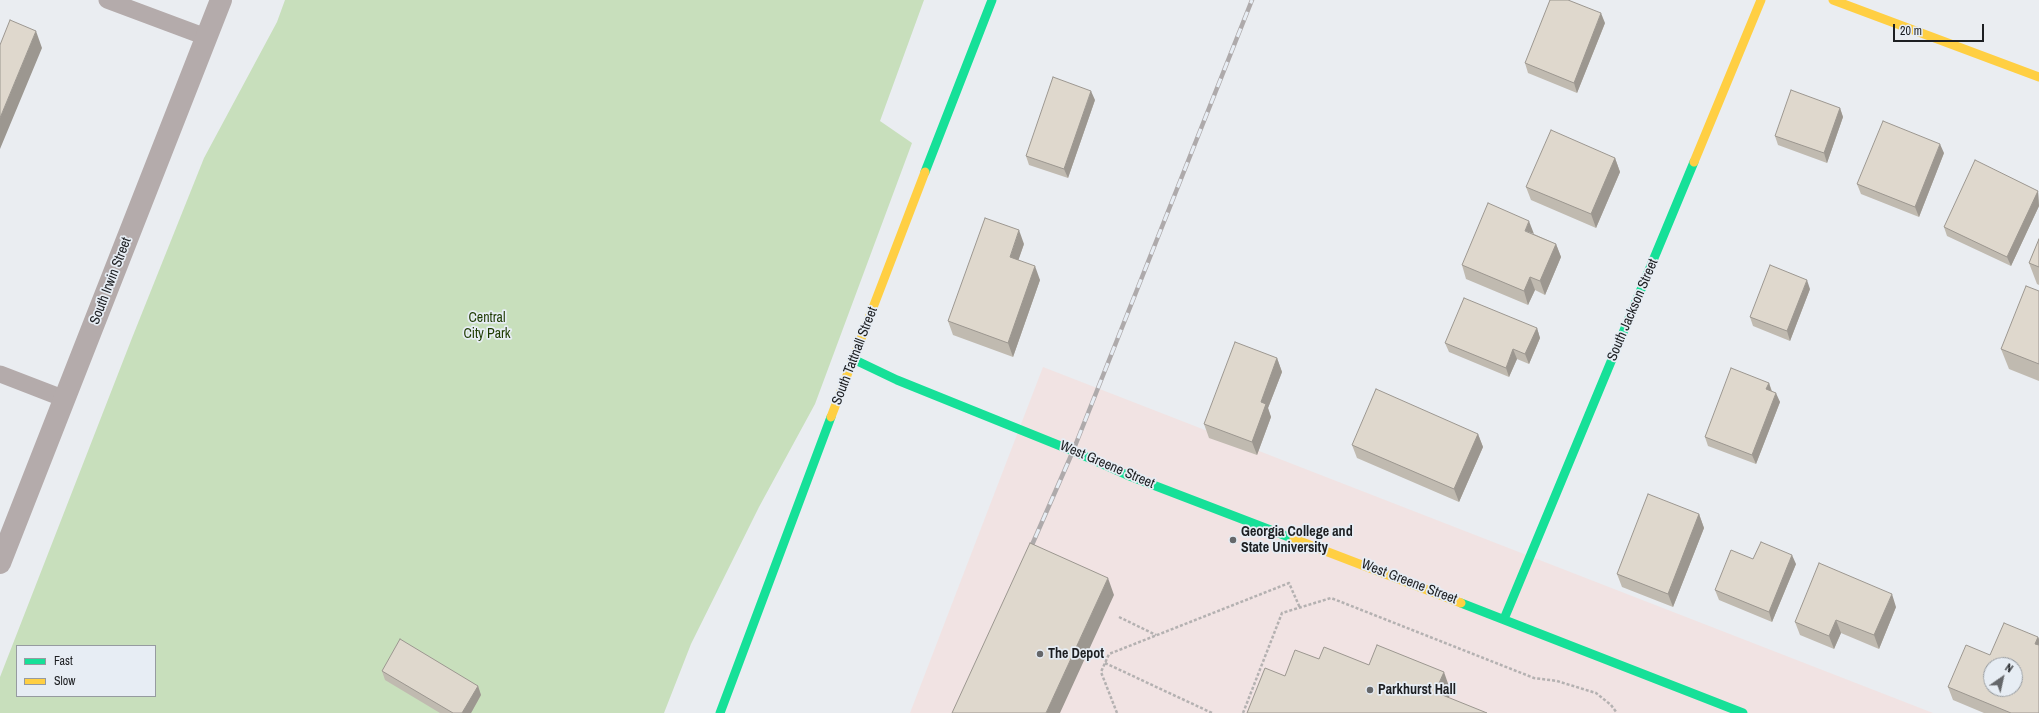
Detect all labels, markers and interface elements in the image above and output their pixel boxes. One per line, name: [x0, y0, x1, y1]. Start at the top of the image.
scale bar: [1895, 16, 1986, 42]
text: 20 m: [1900, 23, 1922, 39]
street label: South Irwin Street: [87, 235, 135, 327]
street label: South Jackson Street: [1604, 256, 1662, 364]
street label: South Tattnall Street: [829, 305, 881, 407]
park label: Central City Park: [463, 310, 511, 342]
street label: West Greene Street: [1057, 437, 1157, 493]
place label: Georgia College and State University: [1241, 524, 1353, 556]
marker: Georgia College and State University: [1228, 535, 1238, 545]
street label: West Greene Street: [1359, 556, 1459, 608]
legend: [16, 645, 156, 697]
place label: The Depot: [1048, 646, 1104, 662]
marker: The Depot: [1035, 649, 1045, 659]
text: Fast: [54, 653, 73, 669]
north arrow: [1983, 657, 2023, 697]
text: N: [2003, 660, 2016, 676]
text: Slow: [54, 673, 75, 689]
place label: Parkhurst Hall: [1378, 682, 1456, 698]
marker: Parkhurst Hall: [1365, 685, 1375, 695]

